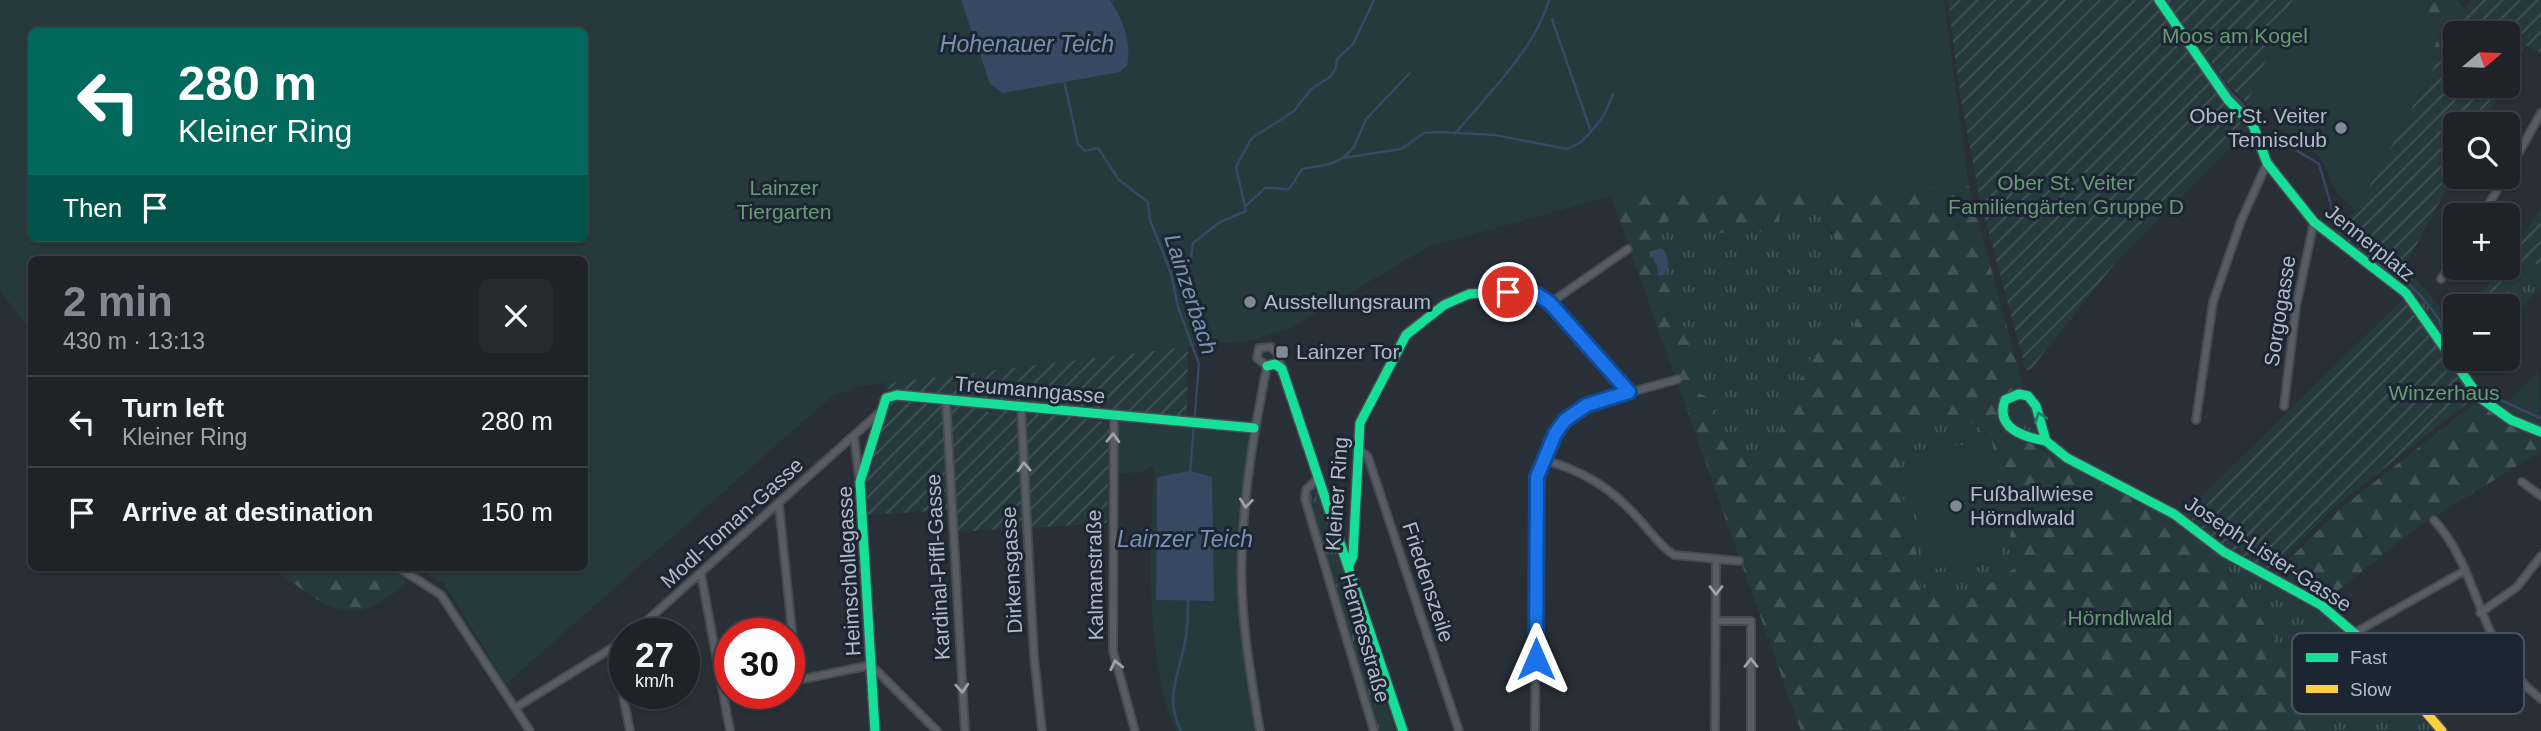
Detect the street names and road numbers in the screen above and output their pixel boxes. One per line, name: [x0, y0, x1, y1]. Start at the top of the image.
street label: Jennerplatz: [2321, 200, 2420, 286]
street label: Sorgogasse: [2259, 254, 2300, 368]
street label: Treumanngasse: [954, 371, 1106, 408]
street label: Kleiner Ring: [1321, 436, 1352, 552]
street label: Modl-Toman-Gasse: [656, 453, 807, 592]
street label: Kardinal-Piffl-Gasse: [921, 473, 954, 661]
street label: Heimschollegasse: [833, 485, 864, 657]
street label: Joseph-Lister-Gasse: [2181, 491, 2356, 616]
street label: Dirkensgasse: [997, 506, 1026, 634]
street label: Kalmanstraße: [1082, 509, 1107, 641]
street label: Friedenszeile: [1398, 519, 1459, 645]
street label: Hermesstraße: [1336, 571, 1395, 705]

